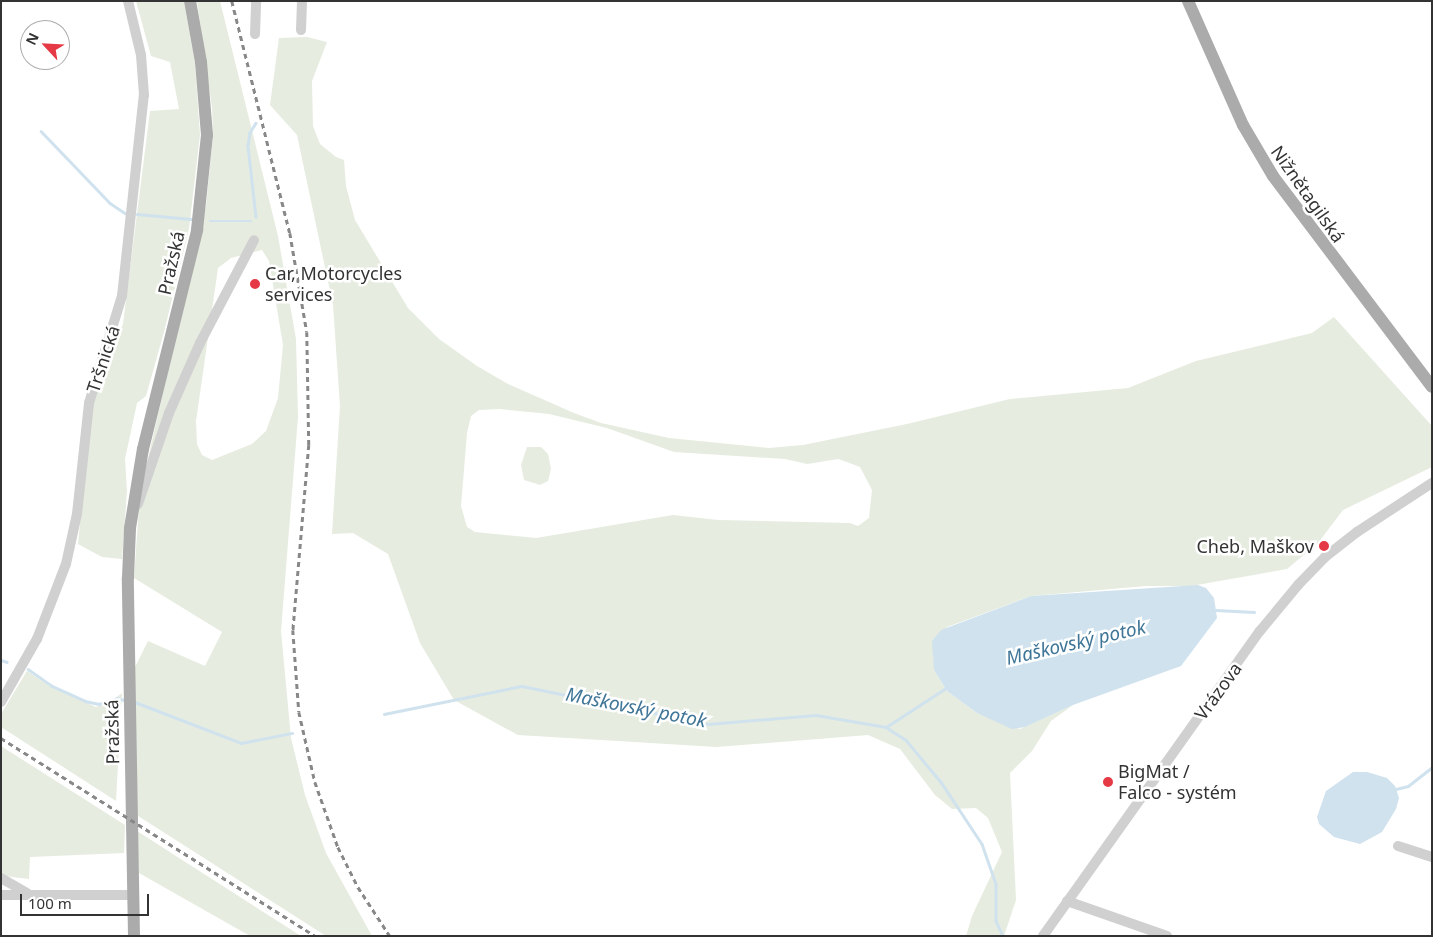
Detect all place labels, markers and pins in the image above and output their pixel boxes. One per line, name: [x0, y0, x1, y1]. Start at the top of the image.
place label: Car, Motorcycles services: [265, 263, 402, 306]
marker: Car, Motorcycles services: [249, 278, 261, 290]
place label: Cheb, Maškov: [1196, 535, 1314, 557]
marker: Cheb, Maškov: [1318, 540, 1330, 552]
place label: BigMat / Falco - systém: [1118, 761, 1237, 804]
marker: BigMat / Falco - systém: [1102, 776, 1114, 788]

